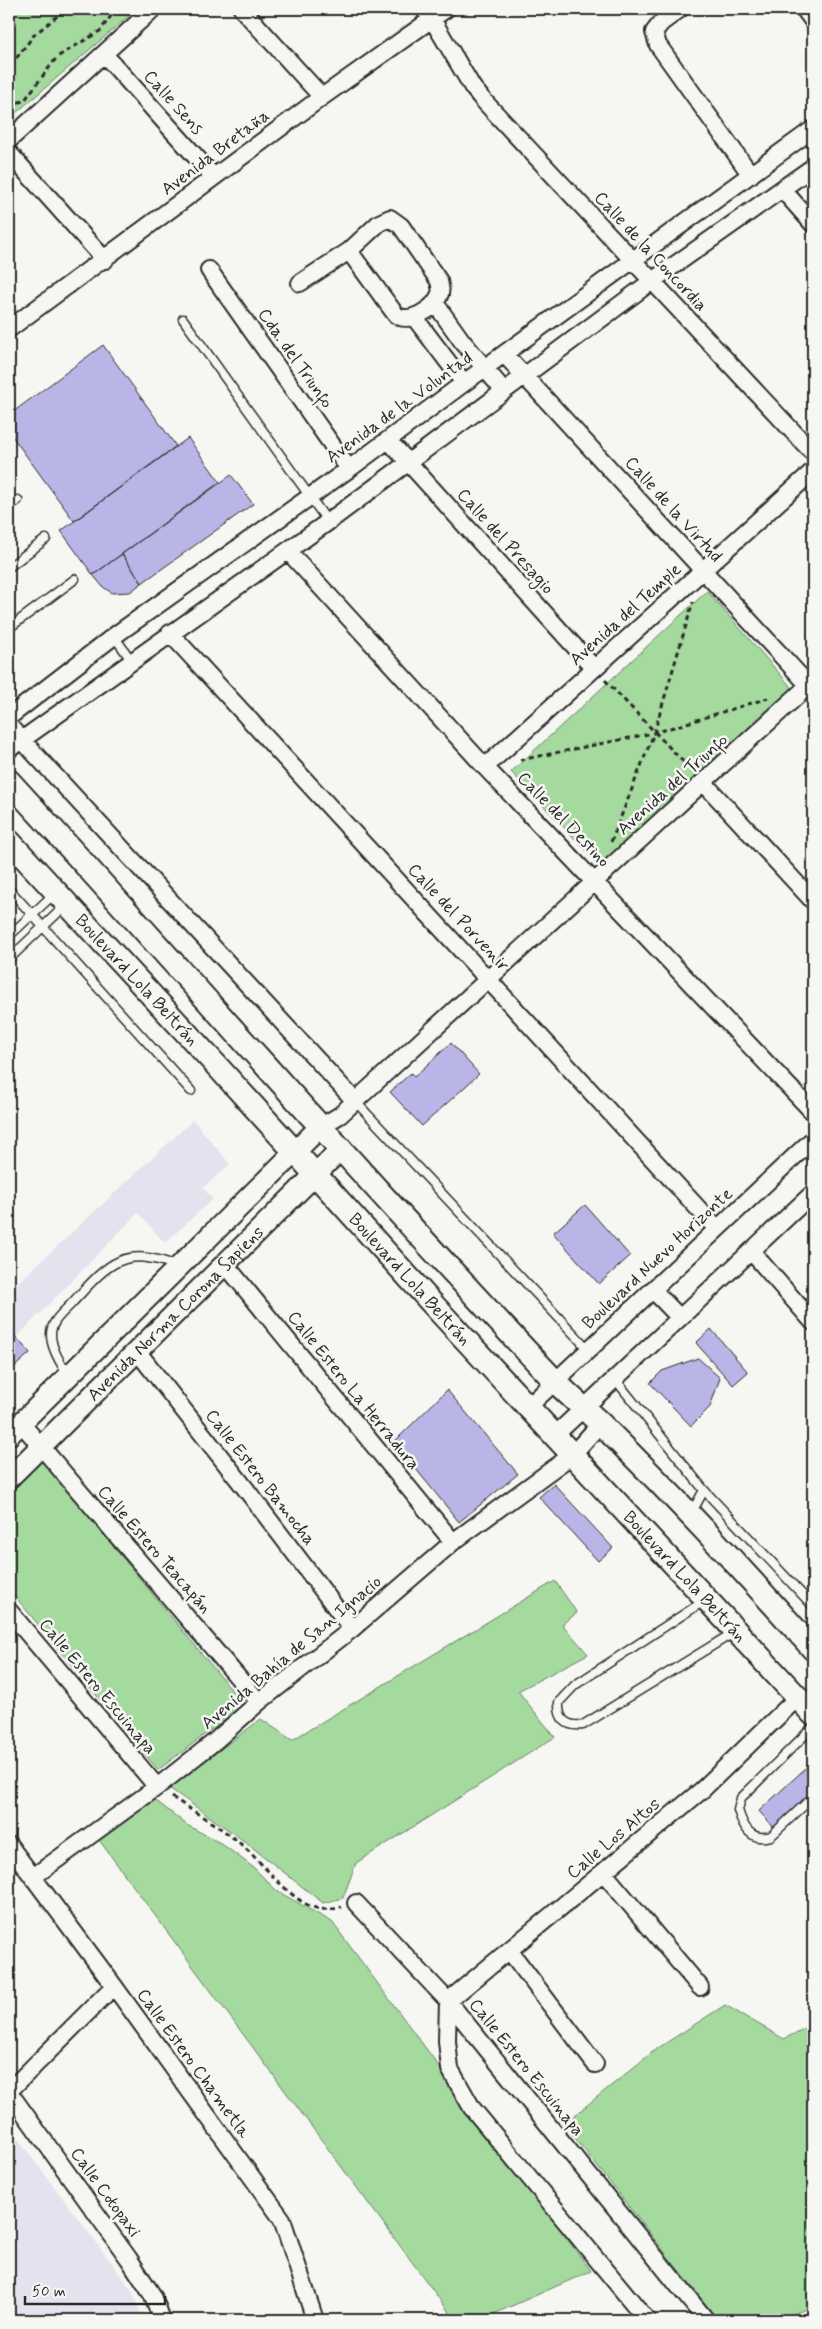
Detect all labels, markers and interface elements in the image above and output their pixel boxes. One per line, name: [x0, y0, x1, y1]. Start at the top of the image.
street label: Calle Sens: [138, 65, 209, 140]
street label: Avenida Bretaña: [157, 104, 275, 201]
street label: Calle de la Concordia: [588, 186, 712, 317]
street label: Cda. del Triunfo: [250, 304, 339, 414]
street label: Avenida de la Voluntad: [321, 346, 478, 469]
street label: Calle de la Virtud: [619, 451, 727, 568]
street label: Calle del Presagio: [450, 483, 559, 601]
street label: Avenida del Temple: [565, 558, 687, 671]
street label: Avenida del Triunfo: [612, 728, 735, 843]
street label: Calle del Destino: [511, 767, 615, 873]
street label: Calle del Porvenir: [402, 858, 515, 977]
street label: Boulevard Lola Beltrán: [69, 909, 204, 1052]
street label: Boulevard Nuevo Horizonte: [577, 1182, 738, 1335]
street label: Boulevard Lola Beltrán: [343, 1208, 476, 1351]
street label: Avenida Norma Corona Sapiens: [82, 1221, 270, 1407]
street label: Calle Estero La Herradura: [281, 1306, 425, 1475]
street label: Calle Estero Bamocha: [200, 1405, 321, 1551]
street label: Calle Estero Teacapán: [92, 1480, 217, 1619]
street label: Boulevard Lola Beltrán: [617, 1506, 752, 1648]
street label: Avenida Bahía de San Ignacio: [196, 1570, 387, 1735]
street label: Calle Estero Escuinapa: [33, 1614, 161, 1760]
street label: Calle Los Altos: [562, 1793, 665, 1885]
street label: Calle Estero Chametla: [131, 1984, 256, 2143]
street label: Calle Estero Escuinapa: [463, 1994, 589, 2142]
street label: Calle Cotopaxi: [64, 2143, 146, 2242]
scale bar: [25, 2274, 165, 2306]
text: 50 m: [32, 2282, 66, 2302]

